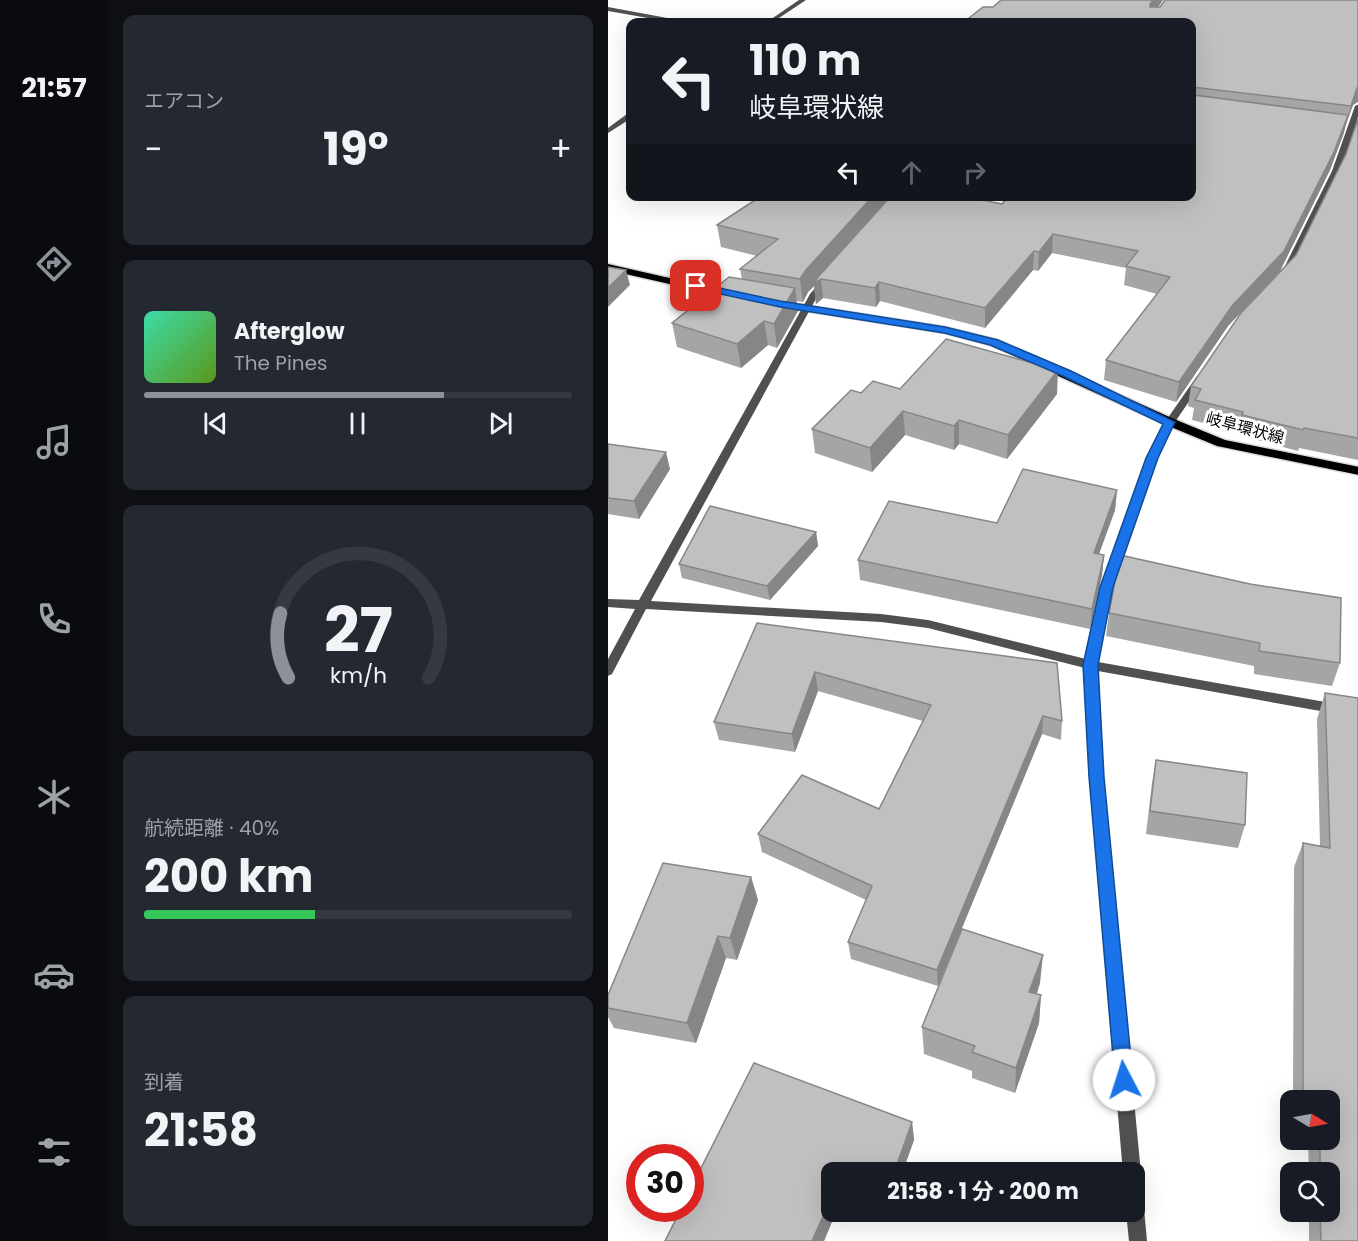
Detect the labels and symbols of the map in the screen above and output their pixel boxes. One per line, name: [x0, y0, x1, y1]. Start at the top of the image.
pin: [670, 260, 721, 311]
street label: 岐阜環状線: [1203, 407, 1287, 449]
position arrow: [1092, 1048, 1156, 1112]
north arrow: [1280, 1090, 1340, 1150]
speed limit sign: 30: [626, 1144, 704, 1222]

